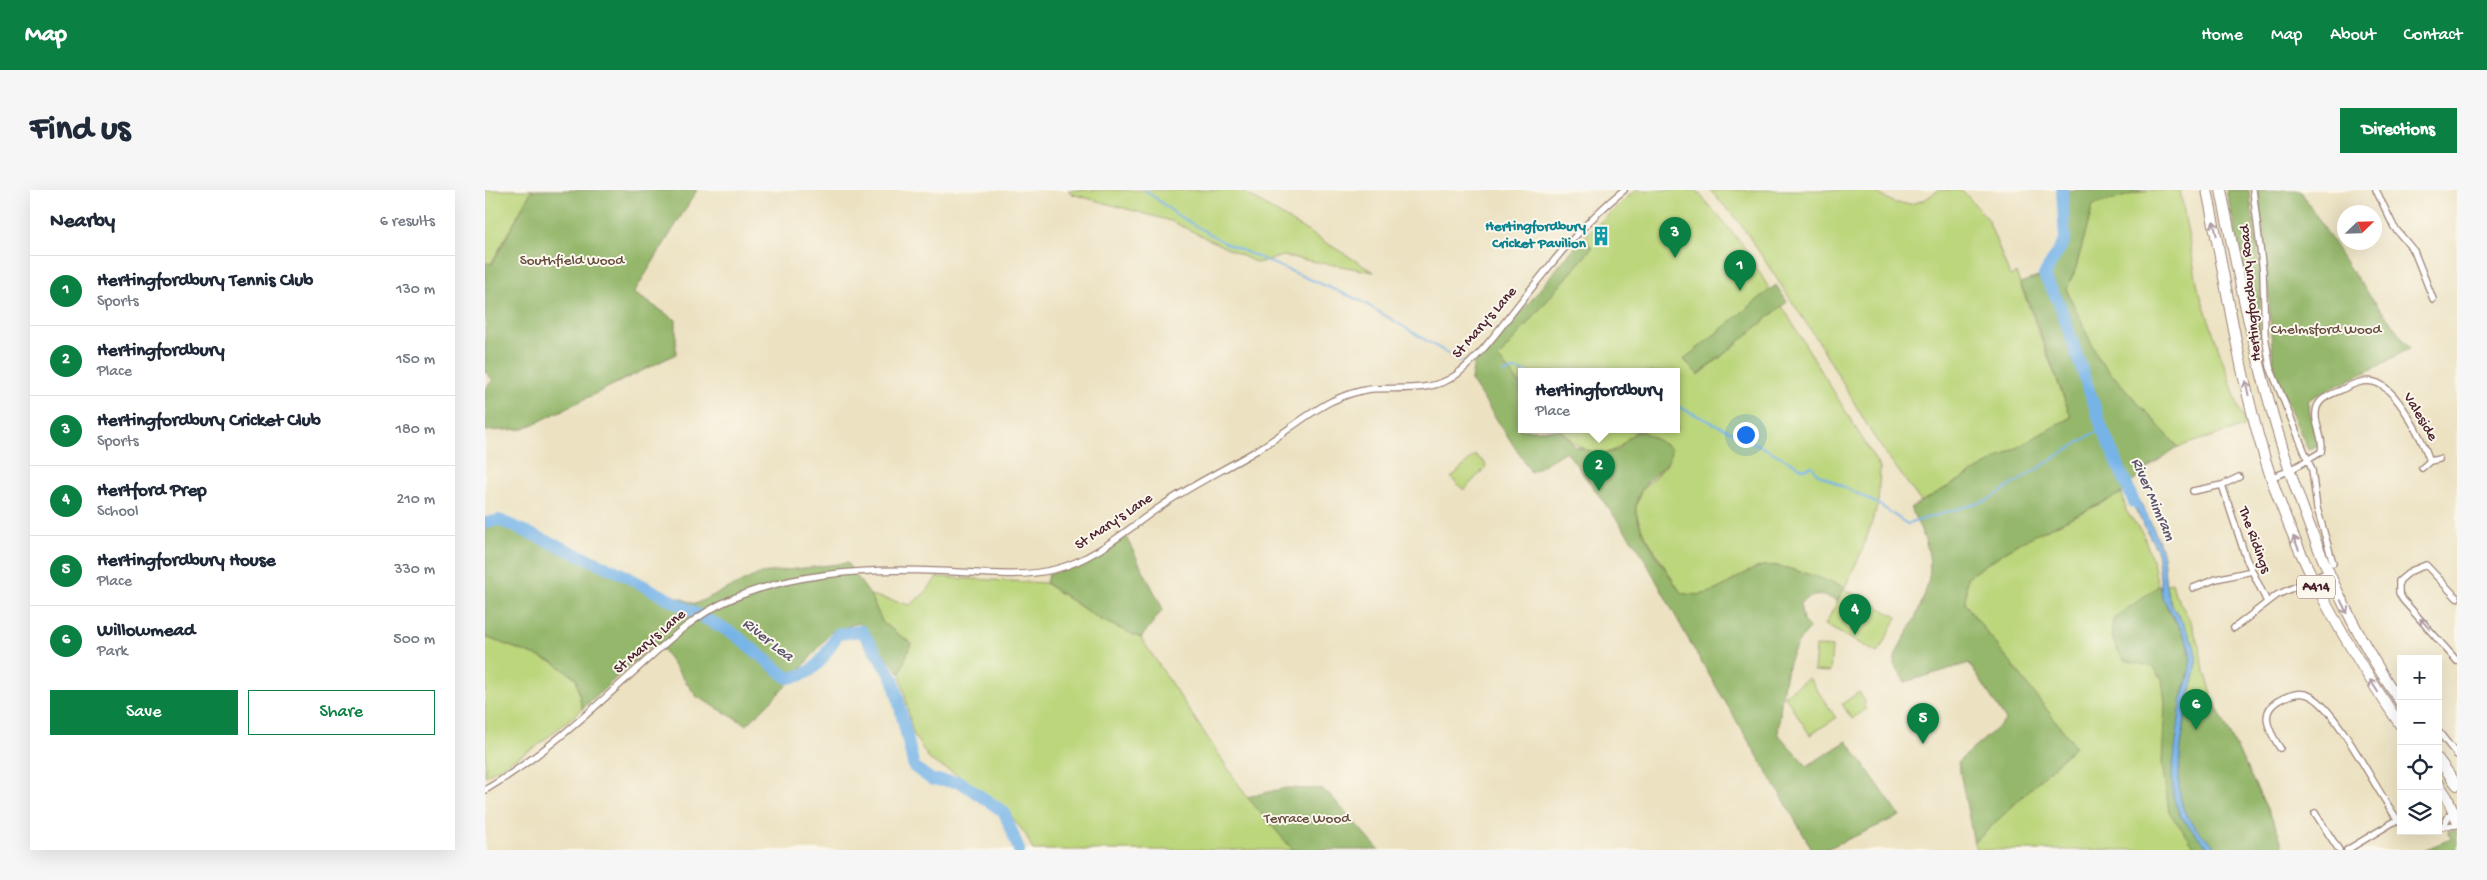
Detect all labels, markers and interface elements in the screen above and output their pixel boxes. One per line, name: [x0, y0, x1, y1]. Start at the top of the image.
text: Map: [25, 21, 67, 50]
text: Home: [2201, 25, 2243, 46]
text: Map: [2271, 25, 2302, 46]
text: About: [2330, 25, 2376, 46]
text: Contact: [2404, 25, 2462, 46]
button: Directions: [2340, 108, 2457, 153]
text: Find us: [30, 110, 130, 151]
north arrow: [2337, 205, 2382, 250]
text: Nearby: [50, 210, 115, 235]
text: 6 results: [380, 213, 435, 232]
pin: 3: [1659, 217, 1691, 258]
place label: Hertingfordbury Cricket Pavilion: [1485, 218, 1587, 253]
one-way arrow: [2210, 221, 2219, 237]
street label: Hertingfordbury Road: [2236, 223, 2266, 362]
building icon: Hertingfordbury Cricket Pavilion: [1590, 225, 1612, 247]
pin: 1: [1724, 250, 1756, 291]
park label: Southfield Wood: [520, 252, 625, 270]
text: Hertingfordbury Tennis Club: [97, 270, 313, 293]
text: 1: [63, 281, 69, 300]
text: 130 m: [396, 281, 435, 300]
street label: St Mary's Lane: [1449, 283, 1521, 363]
text: Sports: [97, 293, 139, 312]
park label: Chelmsford Wood: [2271, 321, 2382, 339]
text: Hertingfordbury: [97, 340, 225, 363]
text: 2: [62, 351, 70, 370]
text: 150 m: [396, 351, 435, 370]
text: Place: [97, 363, 132, 382]
popup: [1518, 368, 1680, 433]
text: Hertingfordbury: [1535, 380, 1663, 403]
one-way arrow: [2242, 380, 2251, 396]
street label: Valeside: [2398, 389, 2441, 445]
text: Place: [1535, 403, 1570, 422]
text: Hertingfordbury Cricket Club: [97, 410, 321, 433]
text: 3: [62, 421, 70, 440]
text: 180 m: [396, 421, 435, 440]
your location: [1733, 422, 1759, 448]
text: Sports: [97, 433, 139, 452]
pin: 2: [1583, 450, 1615, 491]
water label: River Mimram: [2125, 456, 2179, 545]
text: Hertford Prep: [97, 480, 207, 503]
street label: St Mary's Lane: [1072, 489, 1156, 555]
text: 4: [62, 491, 70, 510]
text: 210 m: [396, 491, 435, 510]
text: School: [97, 503, 139, 522]
street label: The Ridings: [2233, 503, 2274, 576]
one-way arrow: [2290, 536, 2299, 551]
text: Hertingfordbury House: [97, 550, 276, 573]
text: 5: [62, 561, 70, 580]
text: 330 m: [394, 561, 435, 580]
text: Place: [97, 573, 132, 592]
road number: A414: [2297, 576, 2335, 598]
pin: 4: [1839, 594, 1871, 635]
one-way arrow: [2340, 599, 2349, 614]
street label: St Mary's Lane: [610, 606, 690, 678]
water label: River Lea: [738, 615, 797, 668]
one-way arrow: [2419, 618, 2431, 631]
text: Willowmead: [97, 620, 195, 643]
text: 6: [62, 631, 70, 650]
text: 500 m: [393, 631, 435, 650]
text: Park: [97, 643, 128, 662]
map controls: [2397, 655, 2442, 835]
button: +: [2397, 655, 2442, 700]
one-way arrow: [2369, 679, 2379, 693]
pin: 6: [2180, 689, 2212, 730]
button: Save: [50, 690, 238, 735]
button: Share: [248, 690, 435, 735]
button: −: [2397, 700, 2442, 745]
pin: 5: [1907, 703, 1939, 744]
button: locate: [2397, 745, 2442, 790]
button: layers: [2397, 790, 2442, 835]
park label: Terrace Wood: [1263, 810, 1351, 828]

